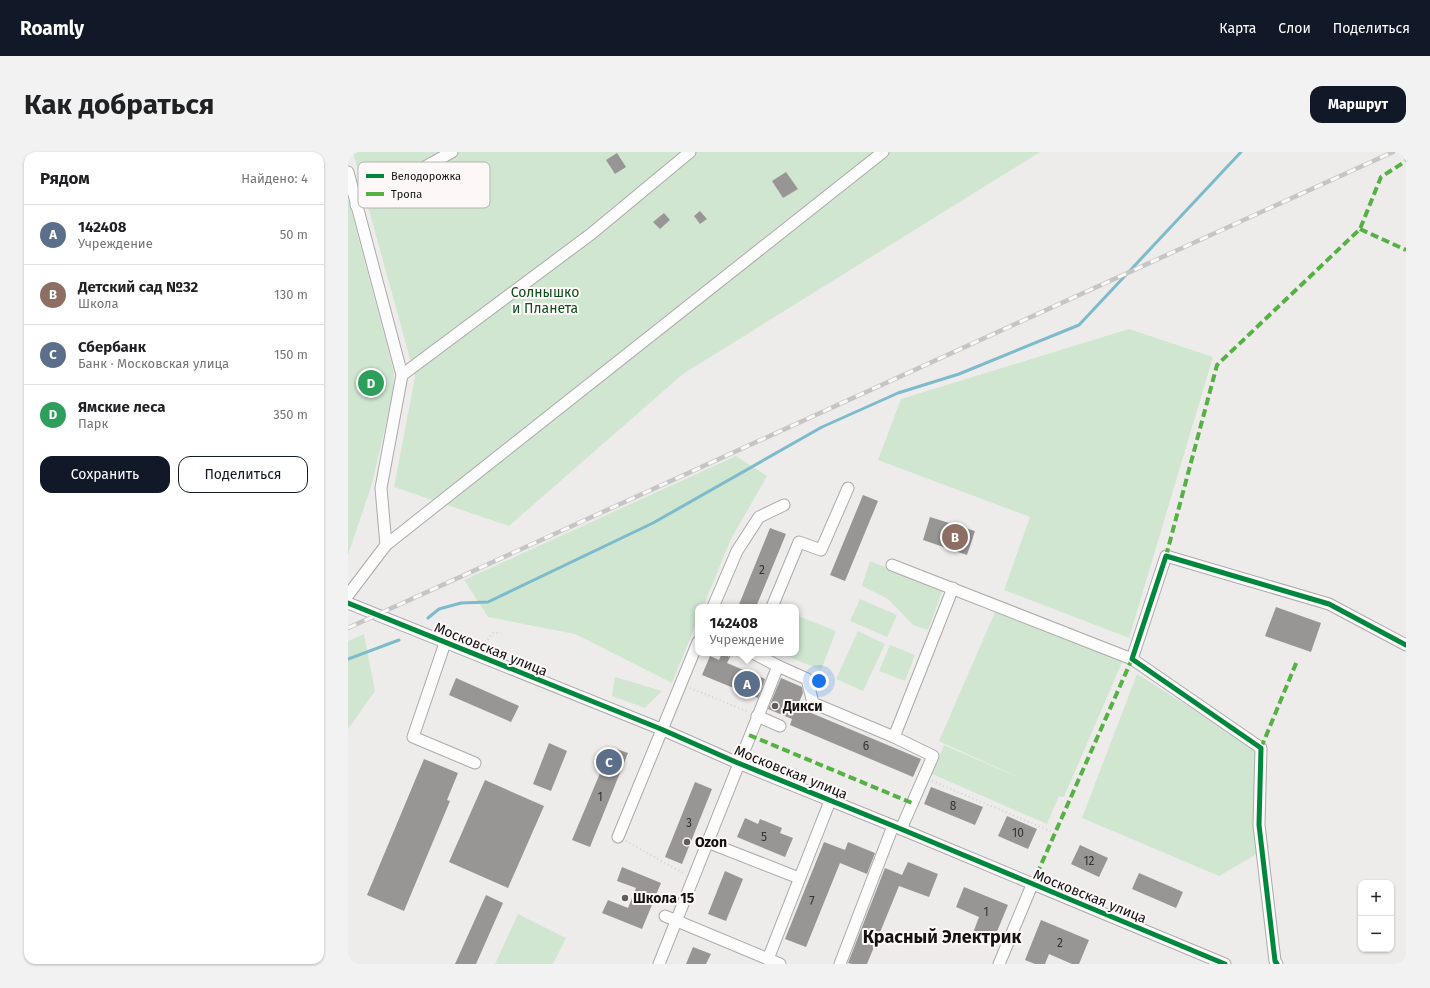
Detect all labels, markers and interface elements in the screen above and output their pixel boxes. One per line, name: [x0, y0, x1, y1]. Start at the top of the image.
text: Roamly: [20, 17, 84, 40]
text: Карта: [1219, 20, 1256, 37]
text: Слои: [1278, 20, 1311, 37]
text: Поделиться: [1333, 20, 1410, 37]
button: Маршрут: [1310, 86, 1406, 123]
text: Как добраться: [24, 88, 214, 121]
legend: [358, 162, 490, 208]
text: Рядом: [40, 168, 90, 189]
text: Велодорожка: [391, 170, 461, 183]
text: Найдено: 4: [241, 171, 308, 186]
text: Тропа: [391, 188, 422, 201]
text: 142408: [78, 218, 126, 236]
text: A: [49, 227, 57, 242]
text: 50 m: [280, 227, 308, 242]
text: Учреждение: [78, 236, 153, 251]
text: Детский сад №32: [78, 278, 198, 296]
park label: Солнышко и Планета: [511, 284, 579, 317]
text: B: [49, 287, 57, 302]
text: 130 m: [274, 287, 308, 302]
text: Школа: [78, 296, 119, 311]
text: Сбербанк: [78, 338, 146, 356]
text: C: [49, 347, 57, 362]
text: 150 m: [274, 347, 308, 362]
text: Банк · Московская улица: [78, 356, 229, 371]
pin: D: [358, 368, 384, 398]
text: Ямские леса: [78, 398, 165, 416]
text: D: [49, 407, 57, 422]
text: 350 m: [273, 407, 308, 422]
text: Парк: [78, 416, 108, 431]
button: Сохранить: [40, 456, 170, 493]
button: Поделиться: [178, 456, 308, 493]
pin: B: [942, 522, 968, 552]
house number: 2: [759, 563, 765, 577]
popup: [695, 604, 799, 656]
text: 142408: [710, 614, 758, 632]
street label: Московская улица: [432, 619, 550, 680]
text: Учреждение: [710, 632, 784, 647]
pin: A: [734, 669, 760, 699]
your location: [809, 671, 829, 691]
place label: Дикси: [782, 698, 823, 715]
marker: Дикси: [770, 701, 780, 711]
house number: 6: [863, 739, 869, 753]
street label: Московская улица: [732, 742, 850, 803]
pin: C: [596, 747, 622, 777]
house number: 1: [597, 790, 603, 804]
house number: 8: [950, 799, 957, 813]
house number: 3: [686, 816, 692, 830]
house number: 10: [1012, 826, 1024, 840]
house number: 5: [761, 830, 767, 844]
place label: Ozon: [695, 834, 727, 851]
marker: Ozon: [682, 837, 692, 847]
house number: 12: [1083, 854, 1095, 868]
street label: Московская улица: [1031, 866, 1149, 927]
map controls: [1358, 880, 1394, 952]
button: +: [1358, 880, 1394, 916]
place label: Школа 15: [633, 890, 695, 907]
marker: Школа 15: [620, 893, 630, 903]
house number: 7: [809, 894, 815, 908]
house number: 1: [983, 905, 989, 919]
button: −: [1358, 916, 1394, 952]
district label: Красный Электрик: [863, 926, 1021, 948]
house number: 2: [1057, 936, 1063, 950]

